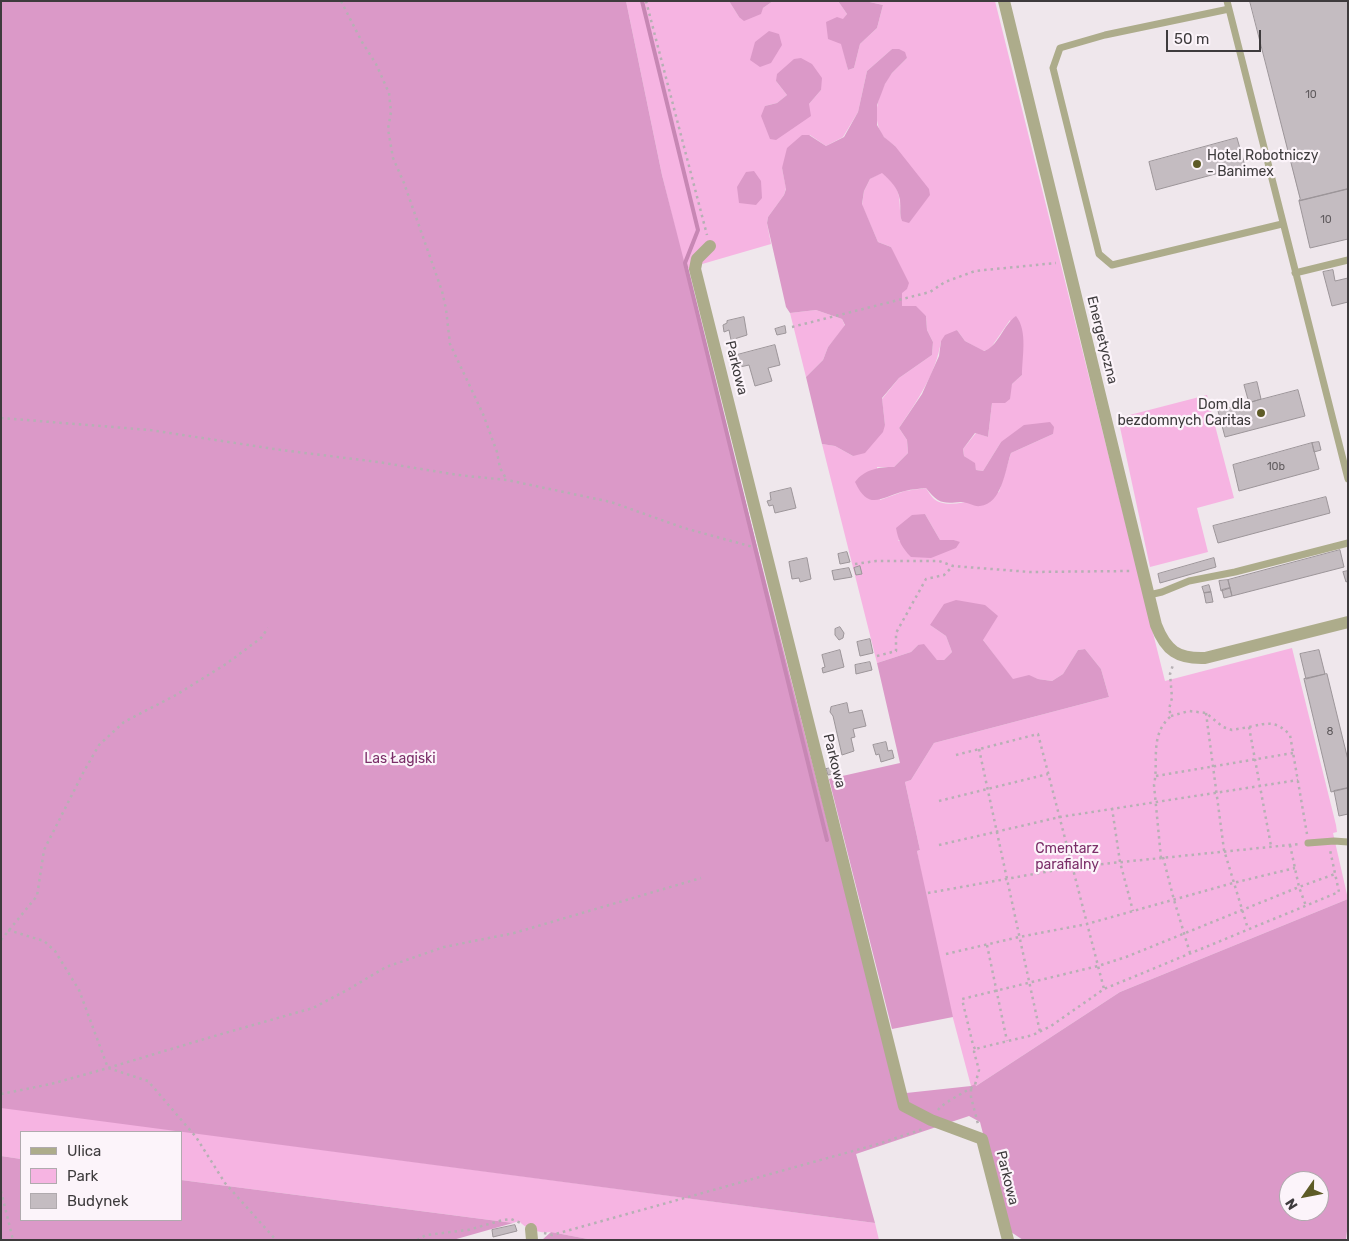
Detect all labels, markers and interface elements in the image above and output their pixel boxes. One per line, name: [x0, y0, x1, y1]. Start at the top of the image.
scale bar: [1169, 20, 1264, 52]
text: 50 m: [1174, 30, 1209, 48]
house number: 10: [1305, 88, 1317, 102]
place label: Hotel Robotniczy - Banimex: [1207, 148, 1318, 180]
marker: Hotel Robotniczy - Banimex: [1191, 158, 1203, 170]
house number: 10: [1320, 213, 1332, 227]
street label: Energetyczna: [1083, 294, 1121, 386]
street label: Parkowa: [721, 339, 751, 397]
place label: Dom dla bezdomnych Caritas: [1117, 397, 1251, 430]
marker: Dom dla bezdomnych Caritas: [1255, 407, 1267, 419]
house number: 10b: [1267, 460, 1285, 474]
house number: 8: [1327, 725, 1333, 739]
street label: Parkowa: [819, 732, 849, 790]
park label: Las Łagiski: [364, 751, 436, 767]
park label: Cmentarz parafialny: [1035, 841, 1099, 874]
legend: [20, 1131, 182, 1221]
text: Ulica: [67, 1142, 101, 1160]
street label: Parkowa: [992, 1149, 1022, 1207]
text: Park: [67, 1167, 98, 1185]
north arrow: [1279, 1171, 1329, 1221]
text: Budynek: [67, 1192, 129, 1210]
text: N: [1282, 1195, 1302, 1213]

